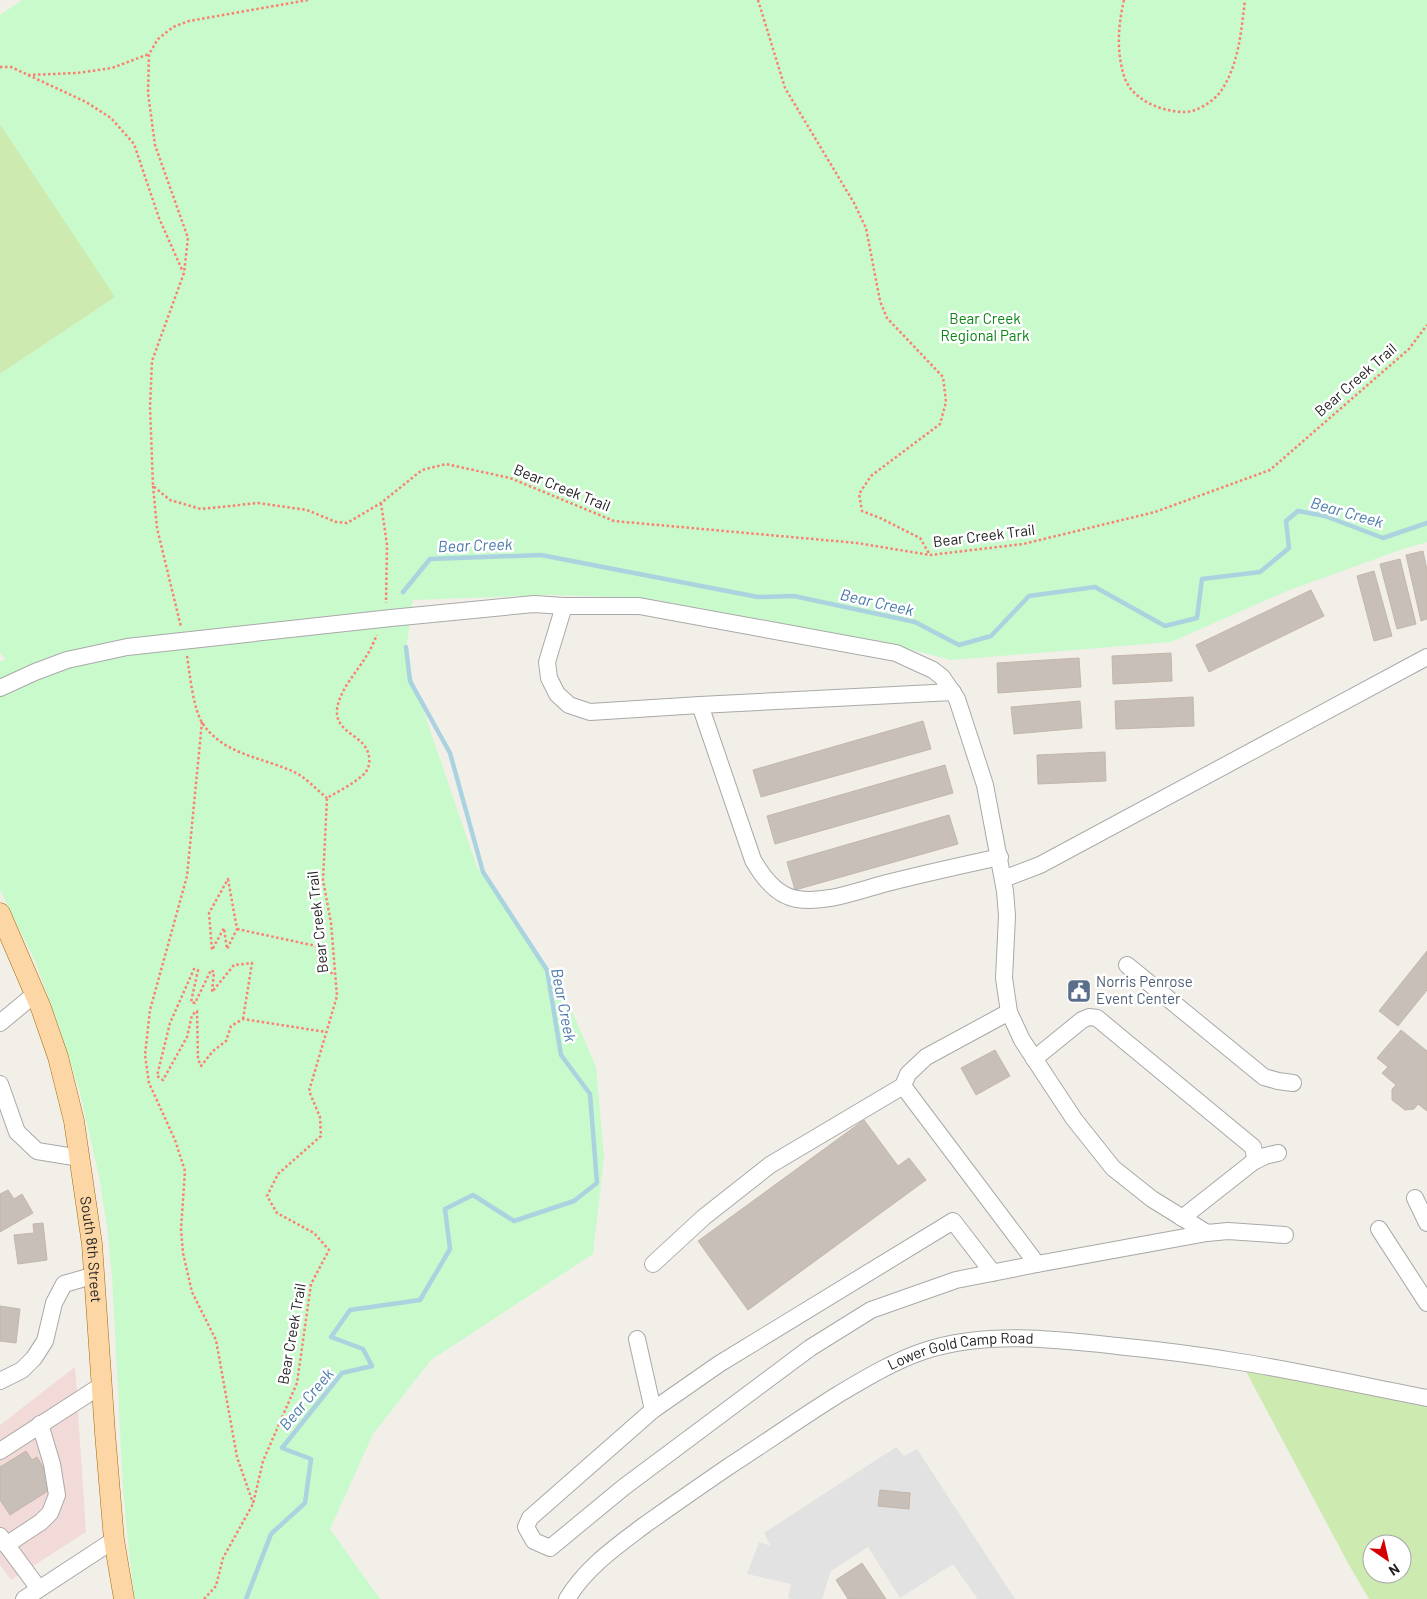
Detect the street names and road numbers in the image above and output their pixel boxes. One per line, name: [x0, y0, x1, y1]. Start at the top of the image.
street label: Bear Creek Trail: [1311, 339, 1400, 420]
street label: Bear Creek Trail: [511, 460, 613, 515]
street label: Bear Creek Trail: [932, 520, 1036, 550]
street label: Bear Creek Trail: [303, 870, 331, 974]
street label: South 8th Street: [77, 1195, 106, 1303]
street label: Bear Creek Trail: [273, 1282, 309, 1386]
street label: Lower Gold Camp Road: [884, 1328, 1034, 1373]

